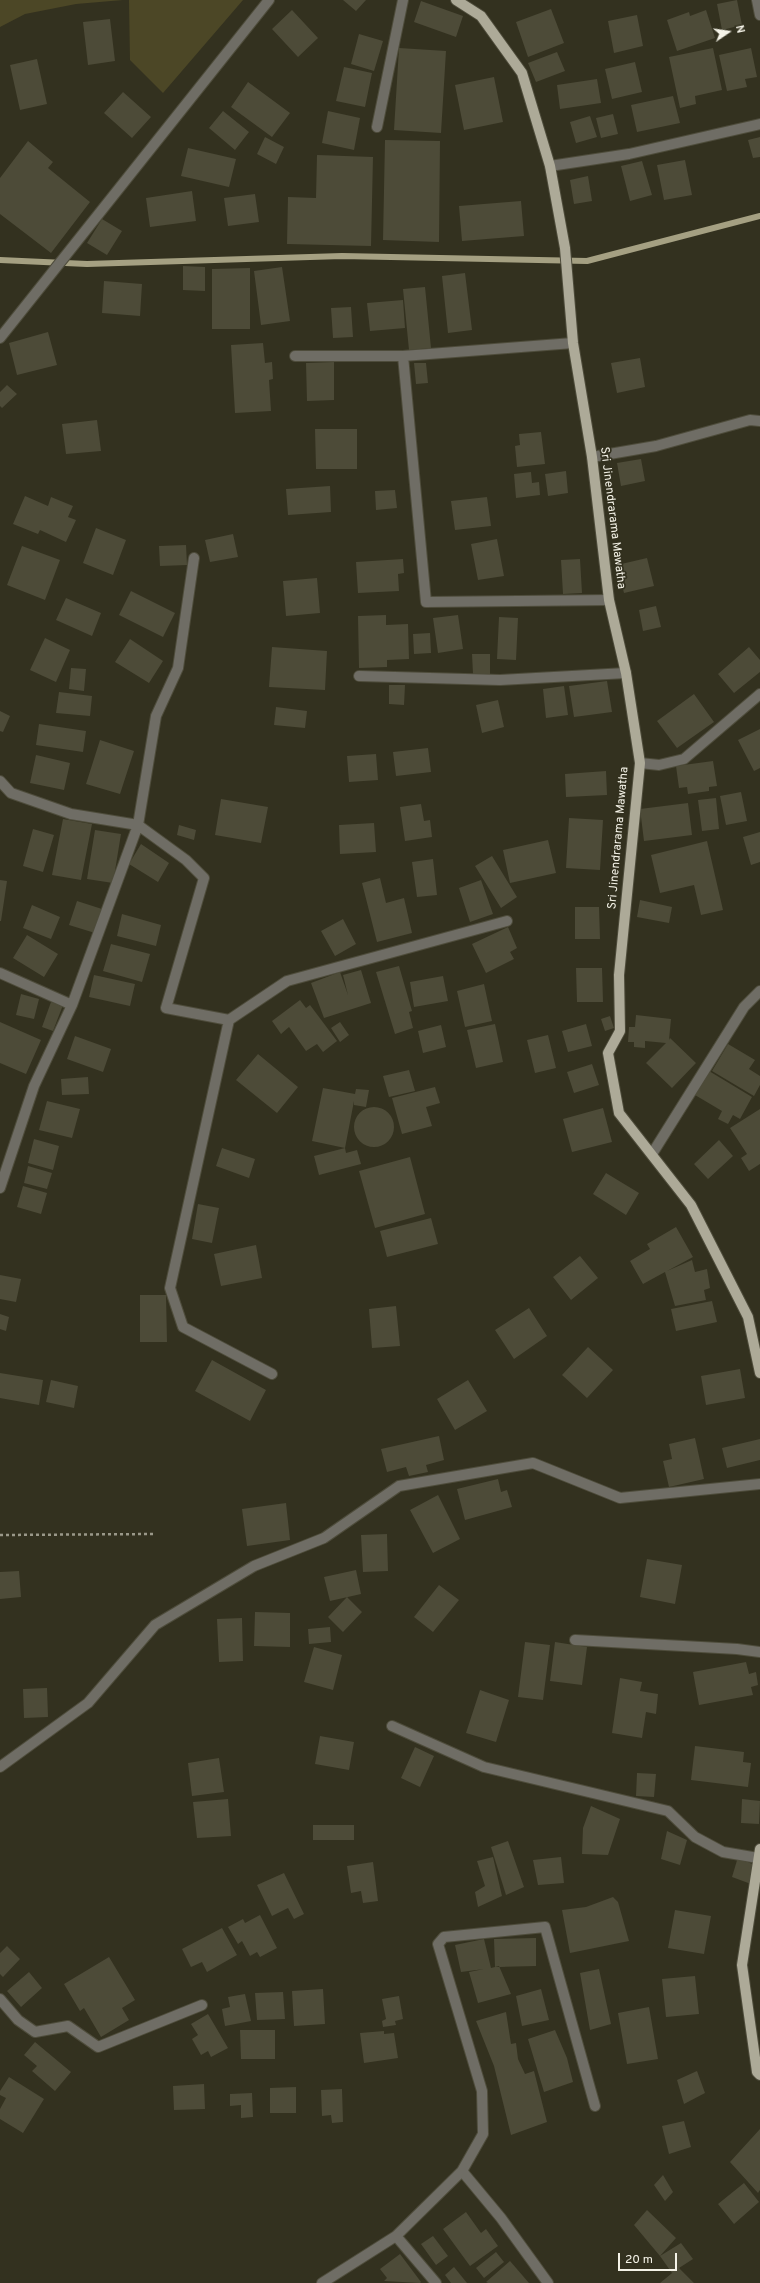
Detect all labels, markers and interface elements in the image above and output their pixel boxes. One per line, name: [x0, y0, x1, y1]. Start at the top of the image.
north arrow: [708, 12, 748, 52]
text: N: [732, 24, 747, 35]
street label: Sri Jinendrarama Mawatha: [596, 446, 628, 590]
street label: Sri Jinendrarama Mawatha: [606, 766, 632, 910]
scale bar: [620, 2245, 679, 2271]
text: 20 m: [625, 2252, 653, 2268]

